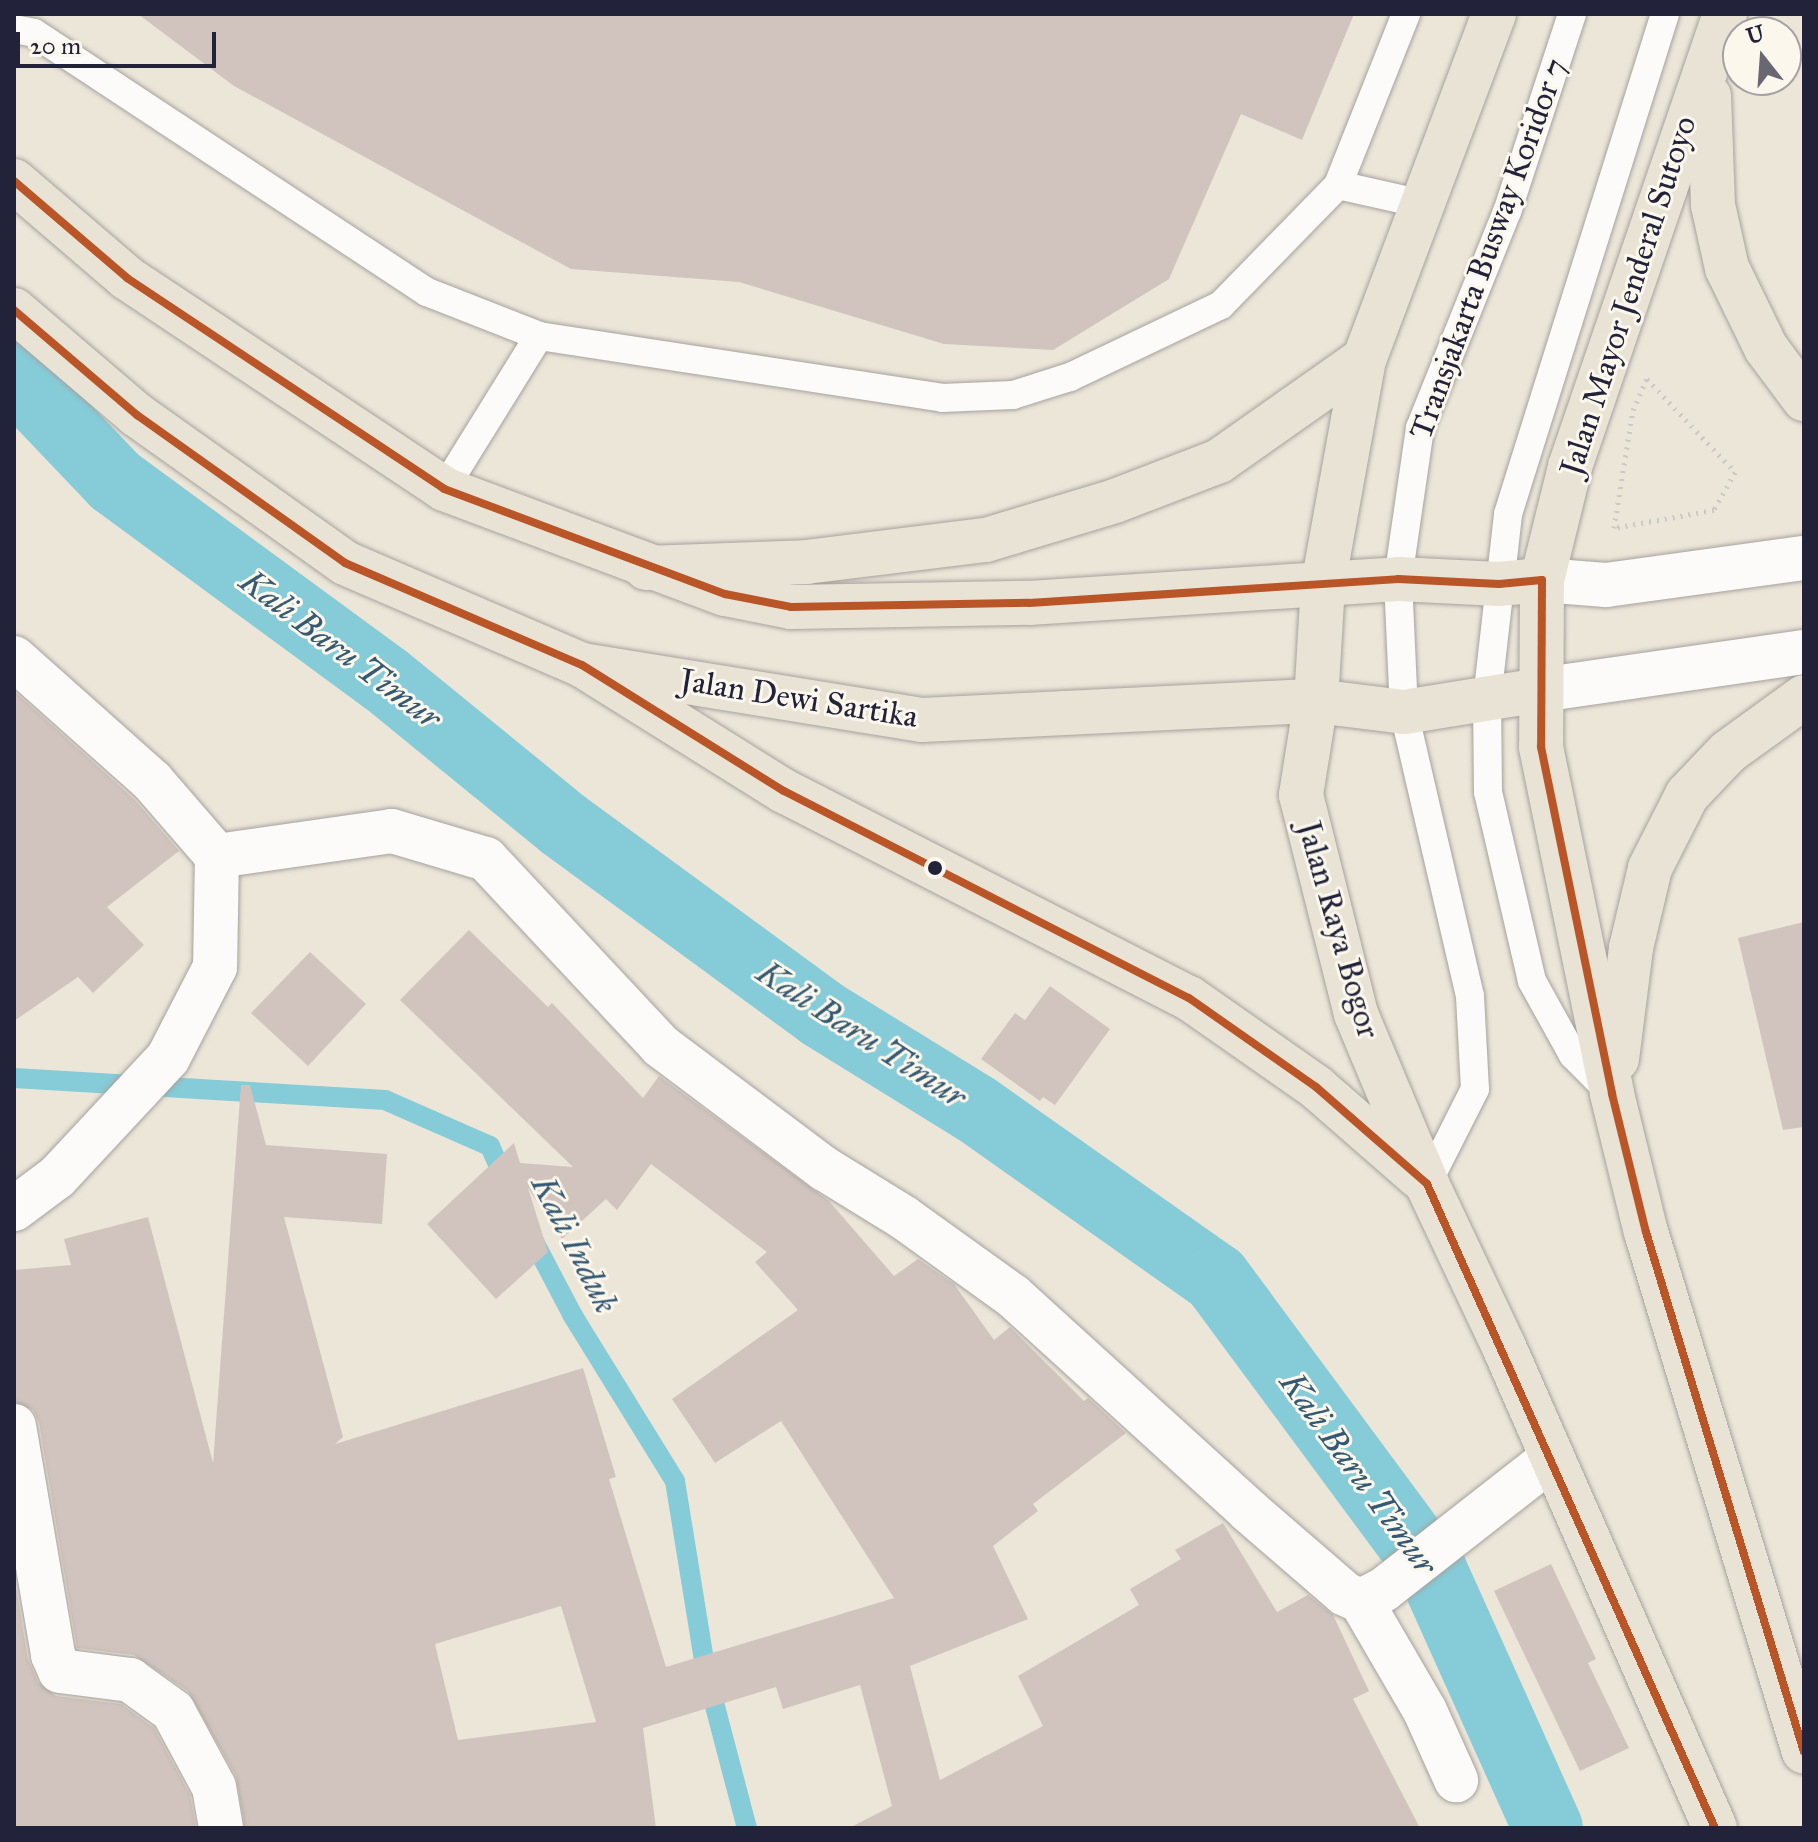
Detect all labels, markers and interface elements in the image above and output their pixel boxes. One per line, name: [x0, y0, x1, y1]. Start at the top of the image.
scale bar: [20, 16, 220, 66]
north arrow: [1722, 16, 1802, 96]
text: U: [1743, 19, 1768, 50]
text: 20 m: [30, 31, 81, 61]
street label: Transjakarta Busway Koridor 7: [1402, 53, 1576, 445]
street label: Jalan Mayor Jenderal Sutoyo: [1553, 112, 1705, 480]
water label: Kali Baru Timur: [232, 560, 450, 738]
street label: Jalan Dewi Sartika: [678, 661, 920, 737]
street label: Jalan Raya Bogor: [1289, 817, 1387, 1043]
unlabelled marker: [927, 860, 943, 876]
water label: Kali Baru Timur: [750, 951, 974, 1117]
water label: Kali Induk: [523, 1168, 627, 1320]
water label: Kali Baru Timur: [1272, 1364, 1446, 1582]

